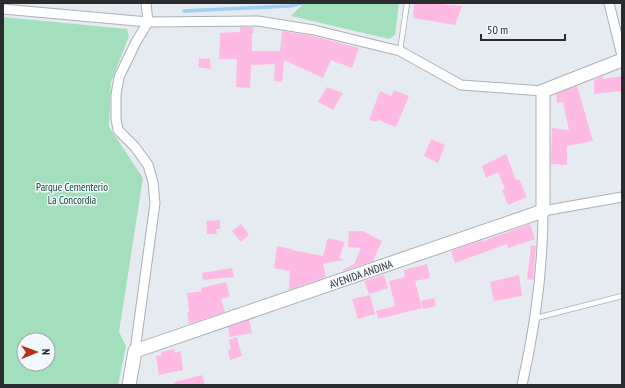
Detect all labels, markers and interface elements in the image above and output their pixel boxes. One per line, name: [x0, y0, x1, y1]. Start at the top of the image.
scale bar: [481, 16, 565, 42]
text: 50 m: [487, 22, 508, 37]
park label: Parque Cementerio La Concordia: [36, 180, 108, 207]
street label: AVENIDA ANDINA: [327, 256, 395, 291]
north arrow: [16, 332, 56, 372]
text: N: [39, 349, 53, 355]

